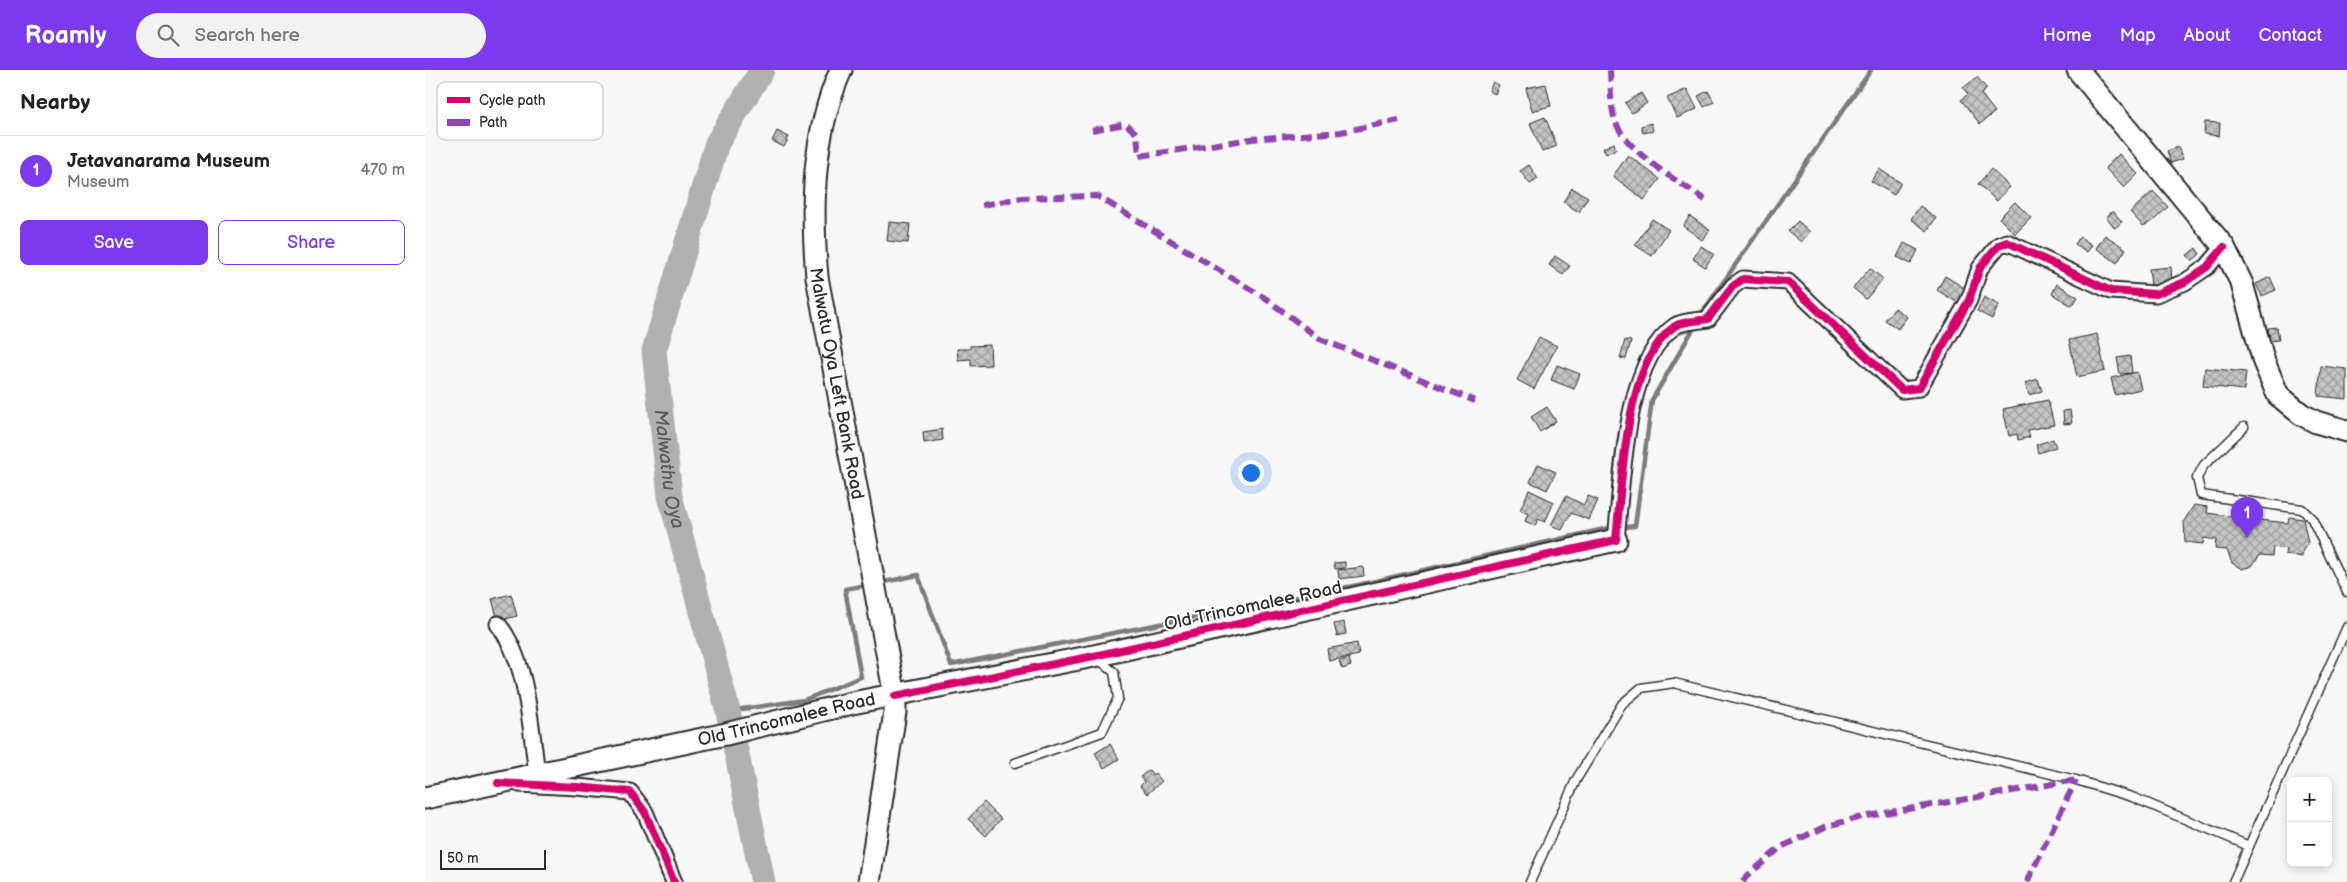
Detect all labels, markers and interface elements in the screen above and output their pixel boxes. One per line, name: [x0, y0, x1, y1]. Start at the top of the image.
search box: [136, 13, 486, 58]
text: Roamly: [25, 21, 106, 50]
icon: search: [154, 21, 182, 49]
text: Search here: [194, 24, 300, 47]
text: Home: [2043, 25, 2092, 46]
text: Map: [2120, 25, 2156, 46]
text: About: [2184, 25, 2231, 46]
text: Contact: [2259, 25, 2322, 46]
legend: [437, 82, 603, 140]
text: Nearby: [20, 90, 90, 115]
text: Cycle path: [479, 92, 546, 109]
text: Path: [479, 114, 507, 131]
text: Jetavanarama Museum: [67, 150, 270, 173]
text: 1: [33, 161, 39, 180]
text: 470 m: [360, 161, 405, 180]
text: Museum: [67, 173, 129, 192]
button: Save: [20, 220, 208, 265]
button: Share: [218, 220, 405, 265]
street label: Malwatu Oya Left Bank Road: [806, 267, 869, 501]
water label: Malwathu Oya: [649, 408, 690, 531]
your location: [1238, 460, 1264, 486]
pin: 1: [2231, 497, 2263, 538]
street label: Old Trincomalee Road: [1162, 577, 1344, 635]
street label: Old Trincomalee Road: [696, 688, 877, 750]
map controls: [2287, 777, 2332, 867]
button: +: [2287, 777, 2332, 822]
button: −: [2287, 822, 2332, 867]
scale bar: [440, 847, 546, 870]
text: 50 m: [447, 850, 479, 867]

